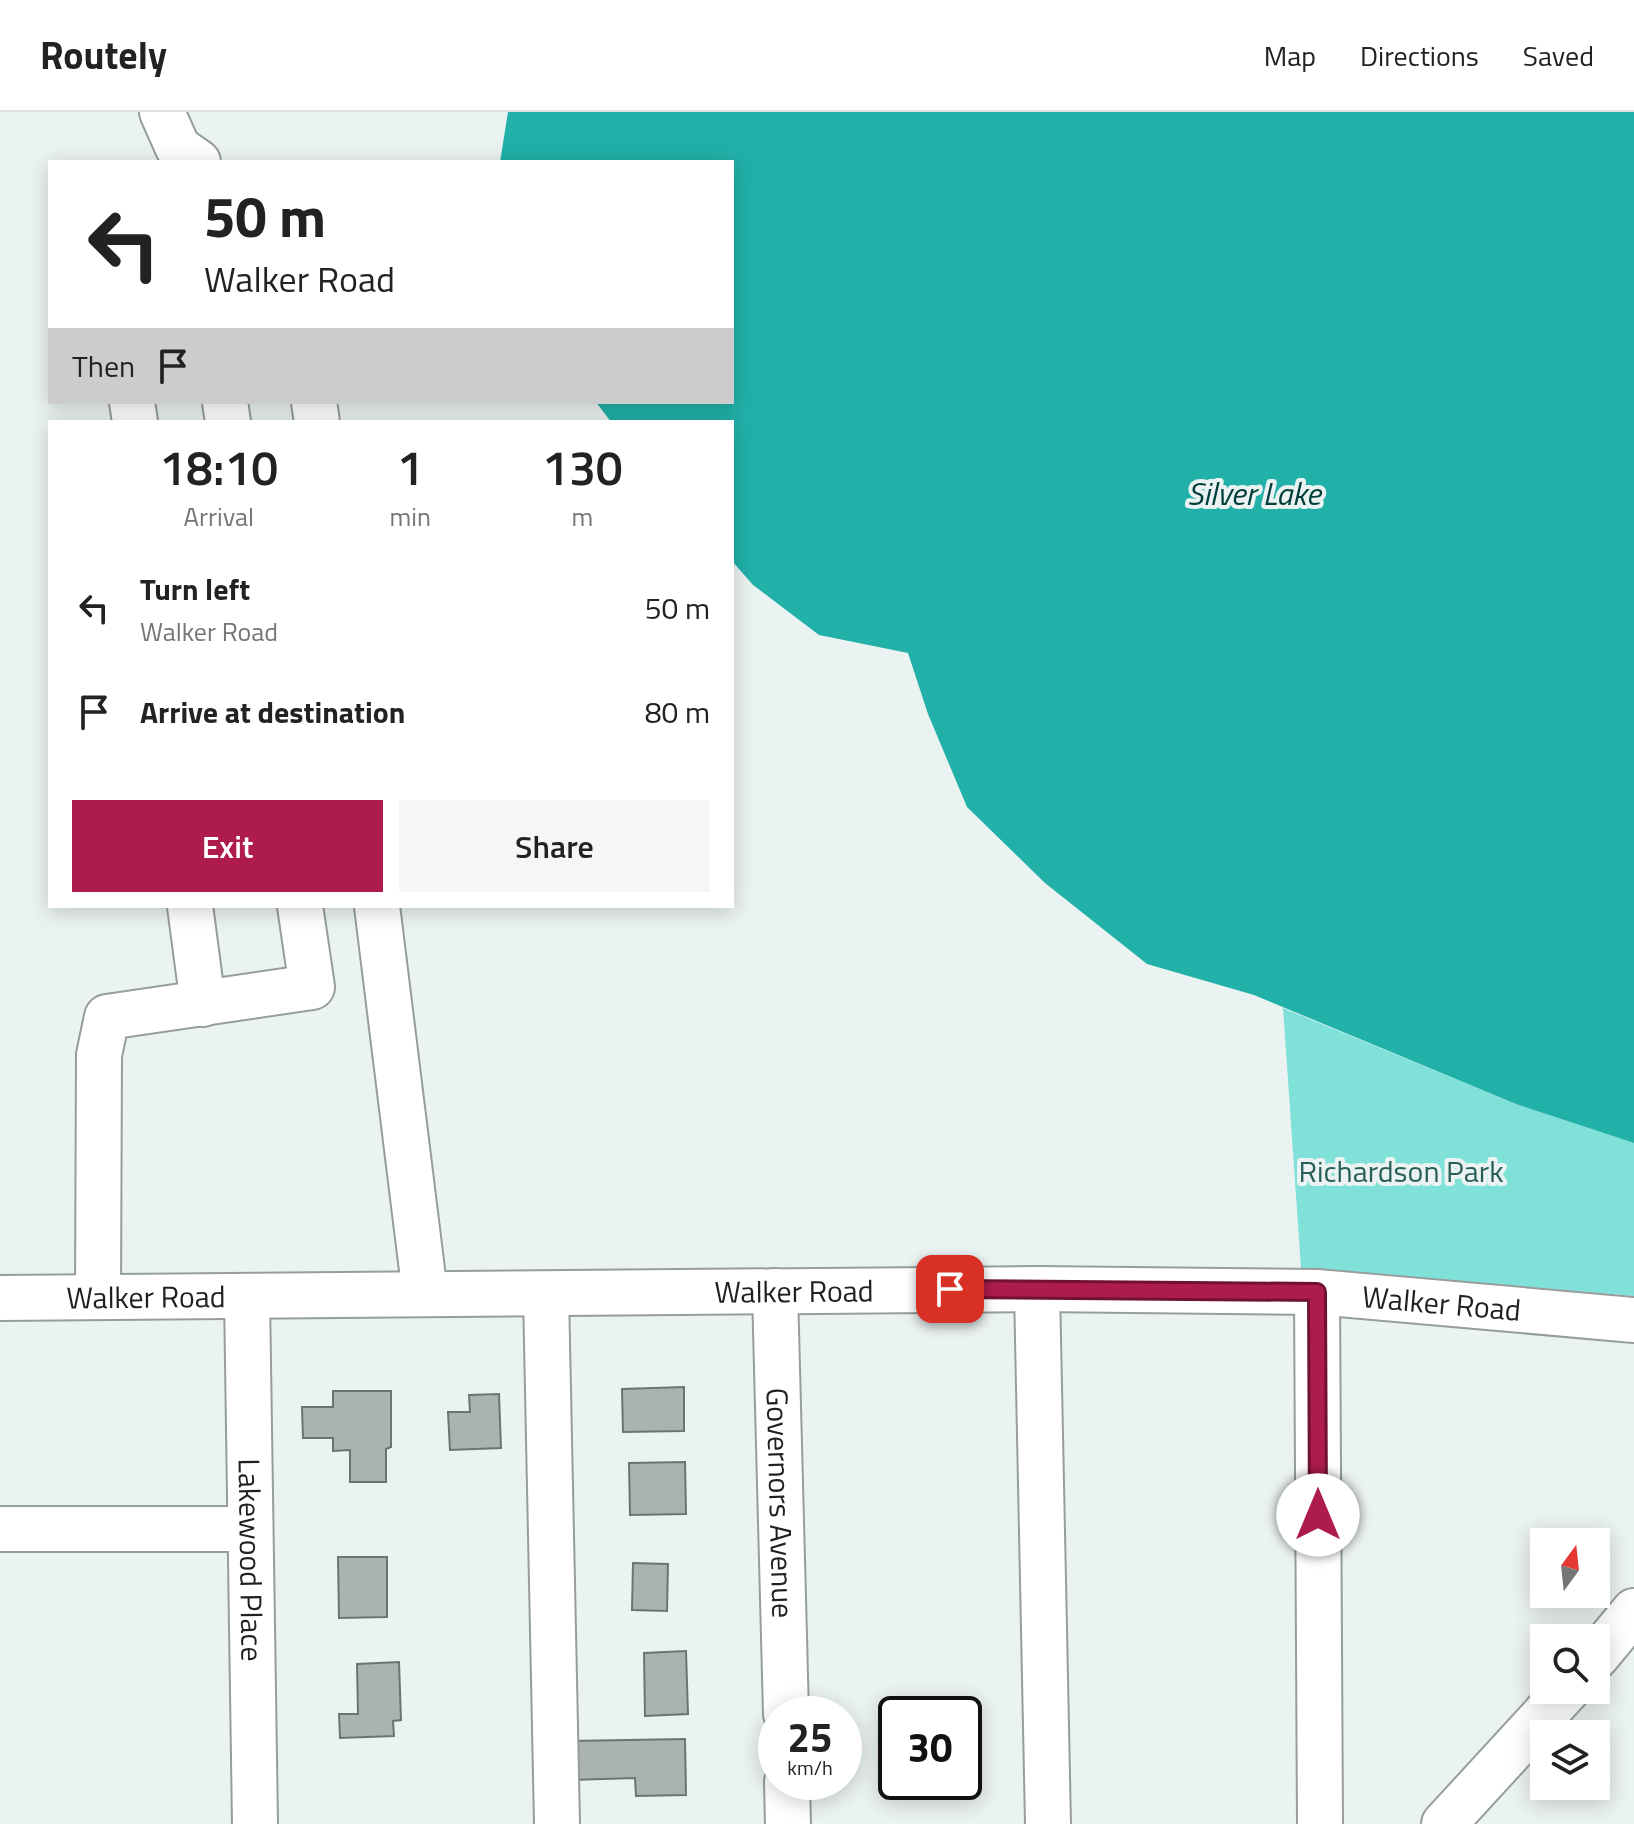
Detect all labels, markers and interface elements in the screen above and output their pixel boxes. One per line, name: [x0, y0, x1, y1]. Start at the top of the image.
text: Routely: [40, 26, 167, 84]
text: Map: [1264, 34, 1316, 77]
text: Directions: [1360, 34, 1479, 77]
text: Saved: [1523, 34, 1594, 77]
text: 50 m: [204, 174, 326, 259]
icon: left: [72, 192, 176, 296]
text: Walker Road: [204, 251, 395, 306]
text: Then: [72, 343, 135, 389]
icon: arrive: [151, 344, 195, 388]
text: 18:10: [159, 431, 278, 504]
text: 1: [397, 431, 424, 504]
text: 130: [542, 431, 623, 504]
water label: Silver Lake: [1187, 469, 1323, 517]
text: Arrival: [183, 497, 254, 536]
text: min: [389, 497, 431, 536]
text: m: [572, 497, 593, 536]
text: Turn left: [140, 566, 250, 612]
text: 50 m: [645, 585, 710, 631]
icon: left: [72, 586, 116, 630]
text: Walker Road: [140, 612, 278, 651]
text: Arrive at destination: [140, 689, 405, 735]
text: 80 m: [645, 689, 710, 735]
icon: arrive: [72, 690, 116, 734]
button: Exit: [72, 800, 383, 892]
button: Share: [399, 800, 710, 892]
park label: Richardson Park: [1298, 1148, 1504, 1194]
pin: [916, 1255, 984, 1323]
street label: Walker Road: [714, 1267, 874, 1315]
icon: arrive: [928, 1267, 972, 1311]
street label: Walker Road: [66, 1273, 226, 1320]
street label: Walker Road: [1360, 1273, 1523, 1333]
street label: Governors Avenue: [755, 1387, 807, 1619]
street label: Lakewood Place: [226, 1458, 276, 1662]
position arrow: [1276, 1473, 1360, 1557]
north arrow: [1530, 1528, 1610, 1608]
map controls: [1530, 1528, 1610, 1800]
button: search: [1530, 1624, 1610, 1704]
speed limit sign: 30: [878, 1696, 982, 1800]
text: 25: [788, 1707, 832, 1768]
button: layers: [1530, 1720, 1610, 1800]
text: km/h: [787, 1752, 833, 1783]

